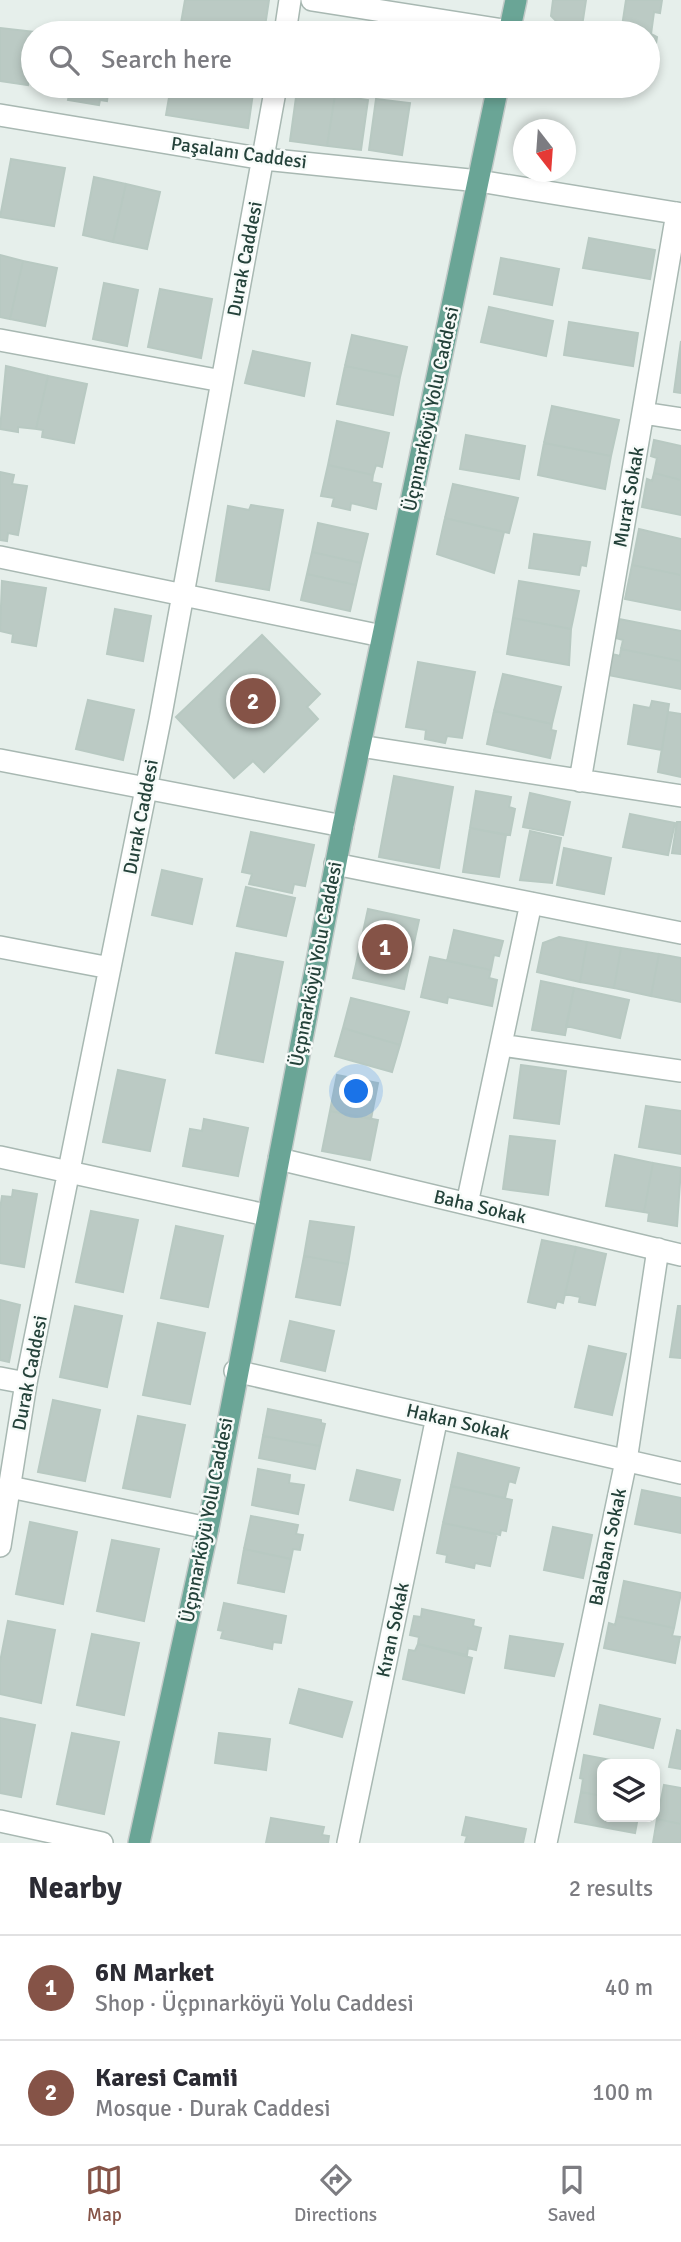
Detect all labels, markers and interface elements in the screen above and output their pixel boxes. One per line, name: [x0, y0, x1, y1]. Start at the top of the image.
search box: [21, 21, 660, 98]
icon: search: [45, 41, 83, 79]
text: Search here: [101, 44, 232, 76]
north arrow: [513, 119, 576, 182]
street label: Paşalanı Caddesi: [170, 132, 308, 174]
street label: Durak Caddesi: [222, 199, 268, 319]
street label: Üçpınarköyü Yolu Caddesi: [398, 305, 464, 513]
street label: Murat Sokak: [608, 444, 650, 549]
pin: 2: [230, 675, 276, 727]
street label: Durak Caddesi: [118, 757, 164, 877]
street label: Üçpınarköyü Yolu Caddesi: [284, 859, 348, 1069]
pin: 1: [362, 921, 408, 973]
your location: [339, 1074, 373, 1108]
street label: Baha Sokak: [431, 1185, 529, 1229]
street label: Durak Caddesi: [7, 1313, 53, 1433]
street label: Hakan Sokak: [404, 1398, 512, 1446]
street label: Üçpınarköyü Yolu Caddesi: [175, 1415, 239, 1625]
street label: Balaban Sokak: [584, 1486, 632, 1608]
street label: Kıran Sokak: [371, 1580, 415, 1680]
map controls: [597, 1759, 660, 1822]
button: layers: [597, 1759, 660, 1822]
text: Nearby: [28, 1870, 122, 1907]
text: 2 results: [569, 1874, 653, 1903]
text: 6N Market: [95, 1957, 214, 1989]
text: 1: [45, 1973, 57, 2002]
text: 40 m: [605, 1973, 653, 2002]
text: Shop · Üçpınarköyü Yolu Caddesi: [95, 1989, 414, 2018]
text: Karesi Camii: [95, 2062, 238, 2094]
text: 2: [45, 2078, 57, 2107]
text: 100 m: [592, 2078, 653, 2107]
text: Mosque · Durak Caddesi: [95, 2094, 331, 2123]
tab: Map: [85, 2161, 123, 2227]
tab: Directions: [294, 2161, 377, 2227]
tab: Saved: [548, 2161, 596, 2227]

